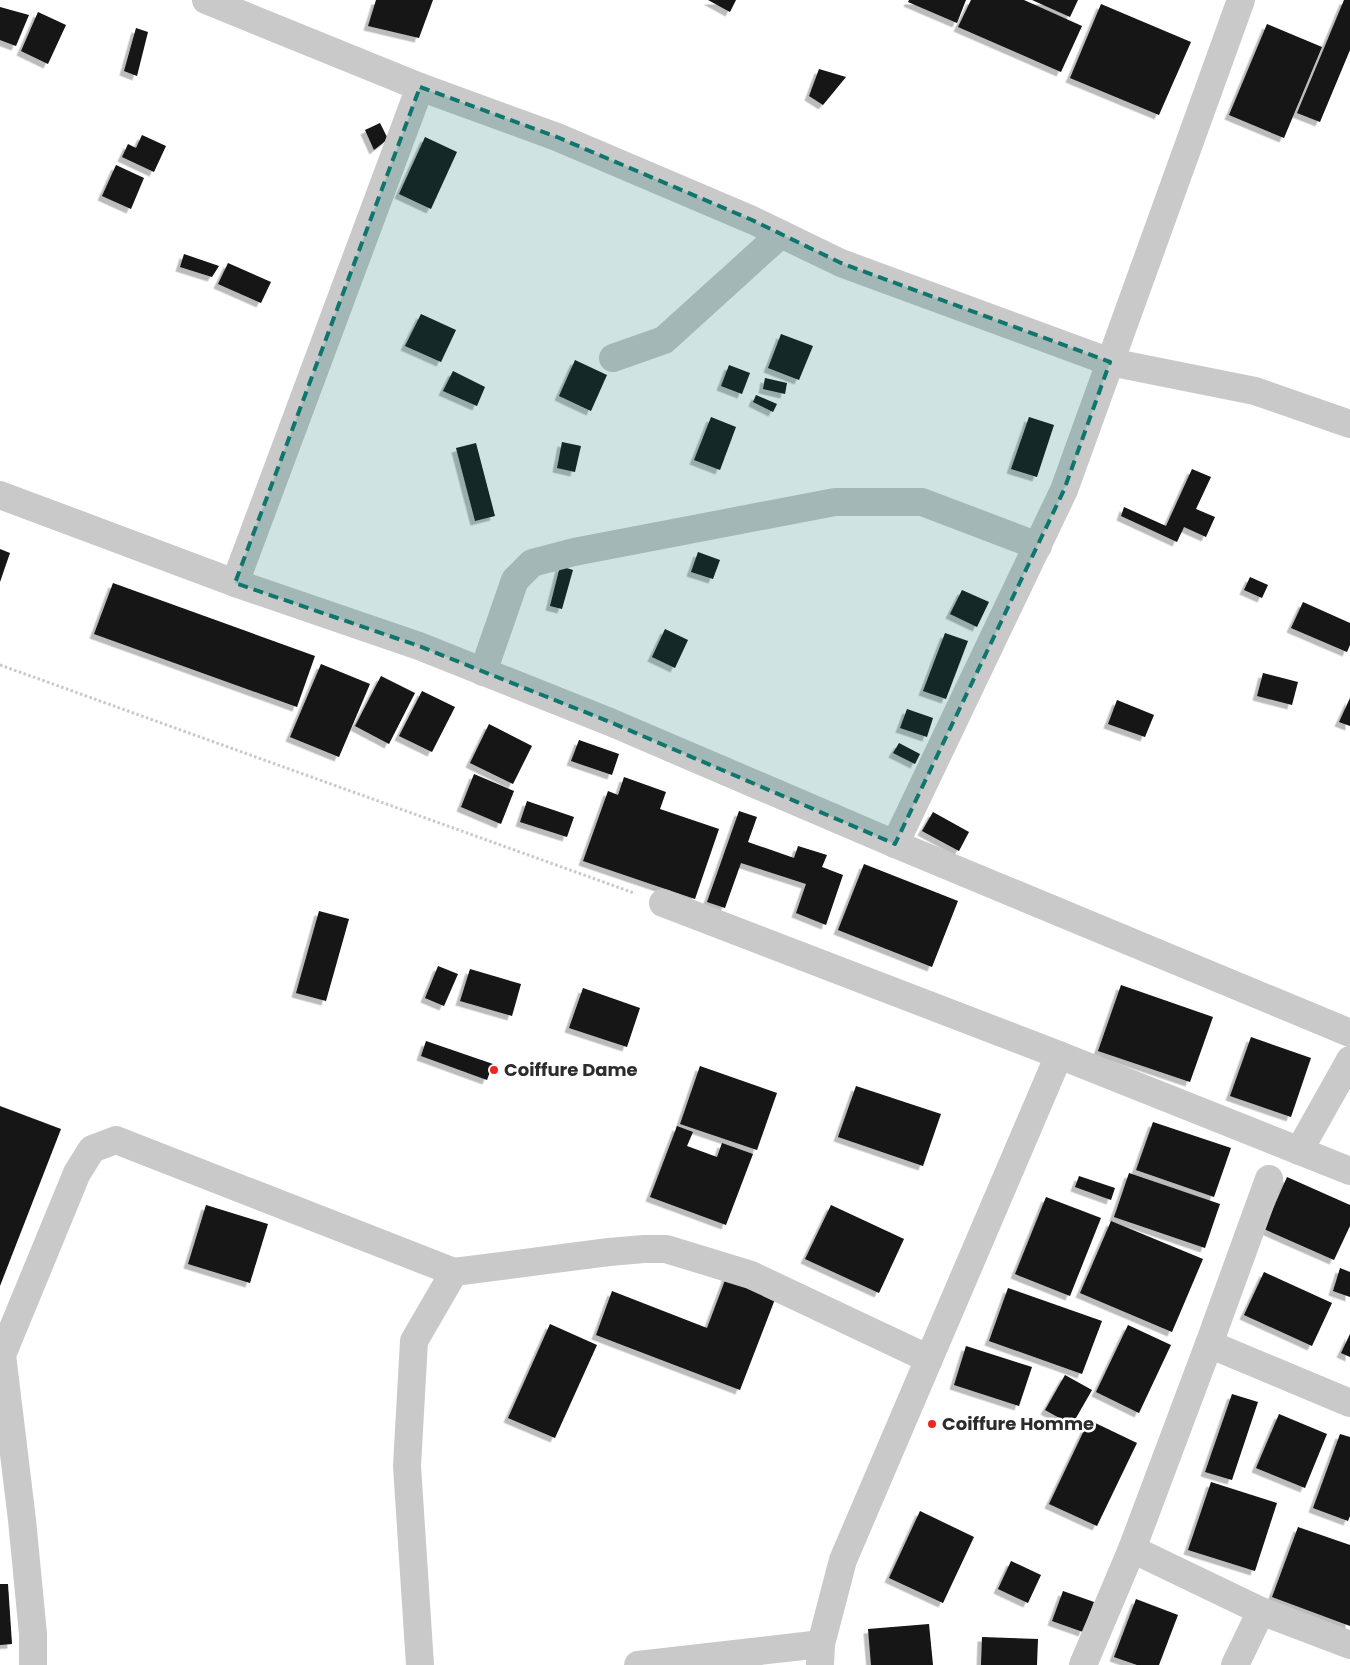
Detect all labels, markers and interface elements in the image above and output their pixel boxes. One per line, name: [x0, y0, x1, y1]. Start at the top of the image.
place label: Coiffure Dame: [504, 1057, 638, 1082]
marker: Coiffure Dame: [488, 1064, 500, 1076]
place label: Coiffure Homme: [942, 1411, 1094, 1436]
marker: Coiffure Homme: [926, 1418, 938, 1430]

